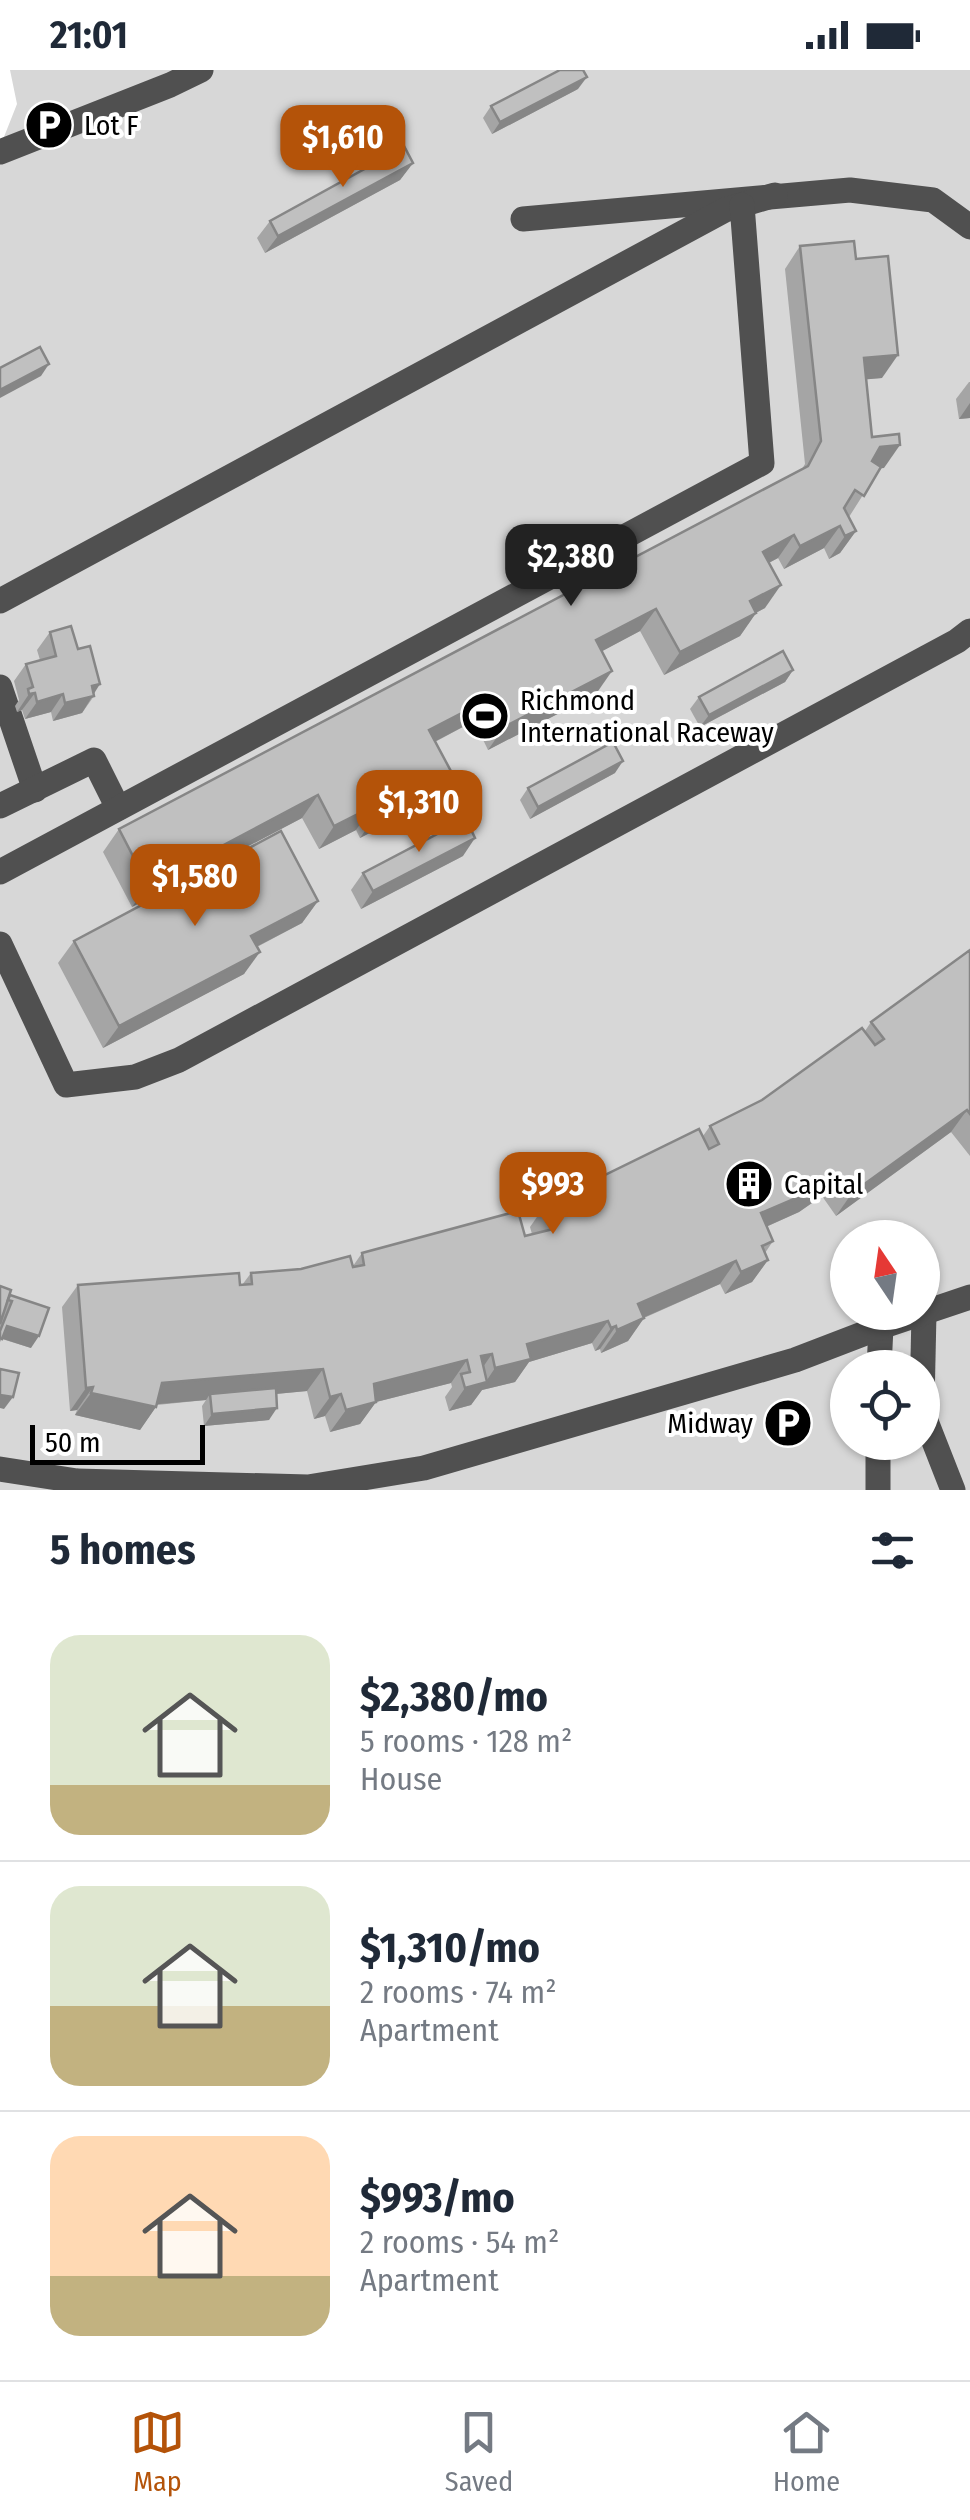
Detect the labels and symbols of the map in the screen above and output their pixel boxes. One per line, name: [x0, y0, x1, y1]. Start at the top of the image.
parking icon: Lot F: [23, 99, 75, 151]
pin: $1,610: [262, 105, 424, 190]
place label: Lot F: [84, 109, 139, 142]
pin: $2,380: [490, 524, 652, 609]
place label: Richmond International Raceway: [520, 684, 774, 749]
sports icon: Richmond International Raceway: [459, 690, 511, 742]
pin: $1,310: [338, 770, 500, 855]
pin: $1,580: [114, 844, 276, 929]
pin: $993: [494, 1152, 612, 1237]
building icon: Capital: [723, 1158, 775, 1210]
place label: Capital: [784, 1168, 863, 1201]
north arrow: [830, 1220, 940, 1330]
parking icon: Midway: [762, 1397, 814, 1449]
place label: Midway: [667, 1407, 753, 1440]
scale bar: [30, 1420, 205, 1464]

